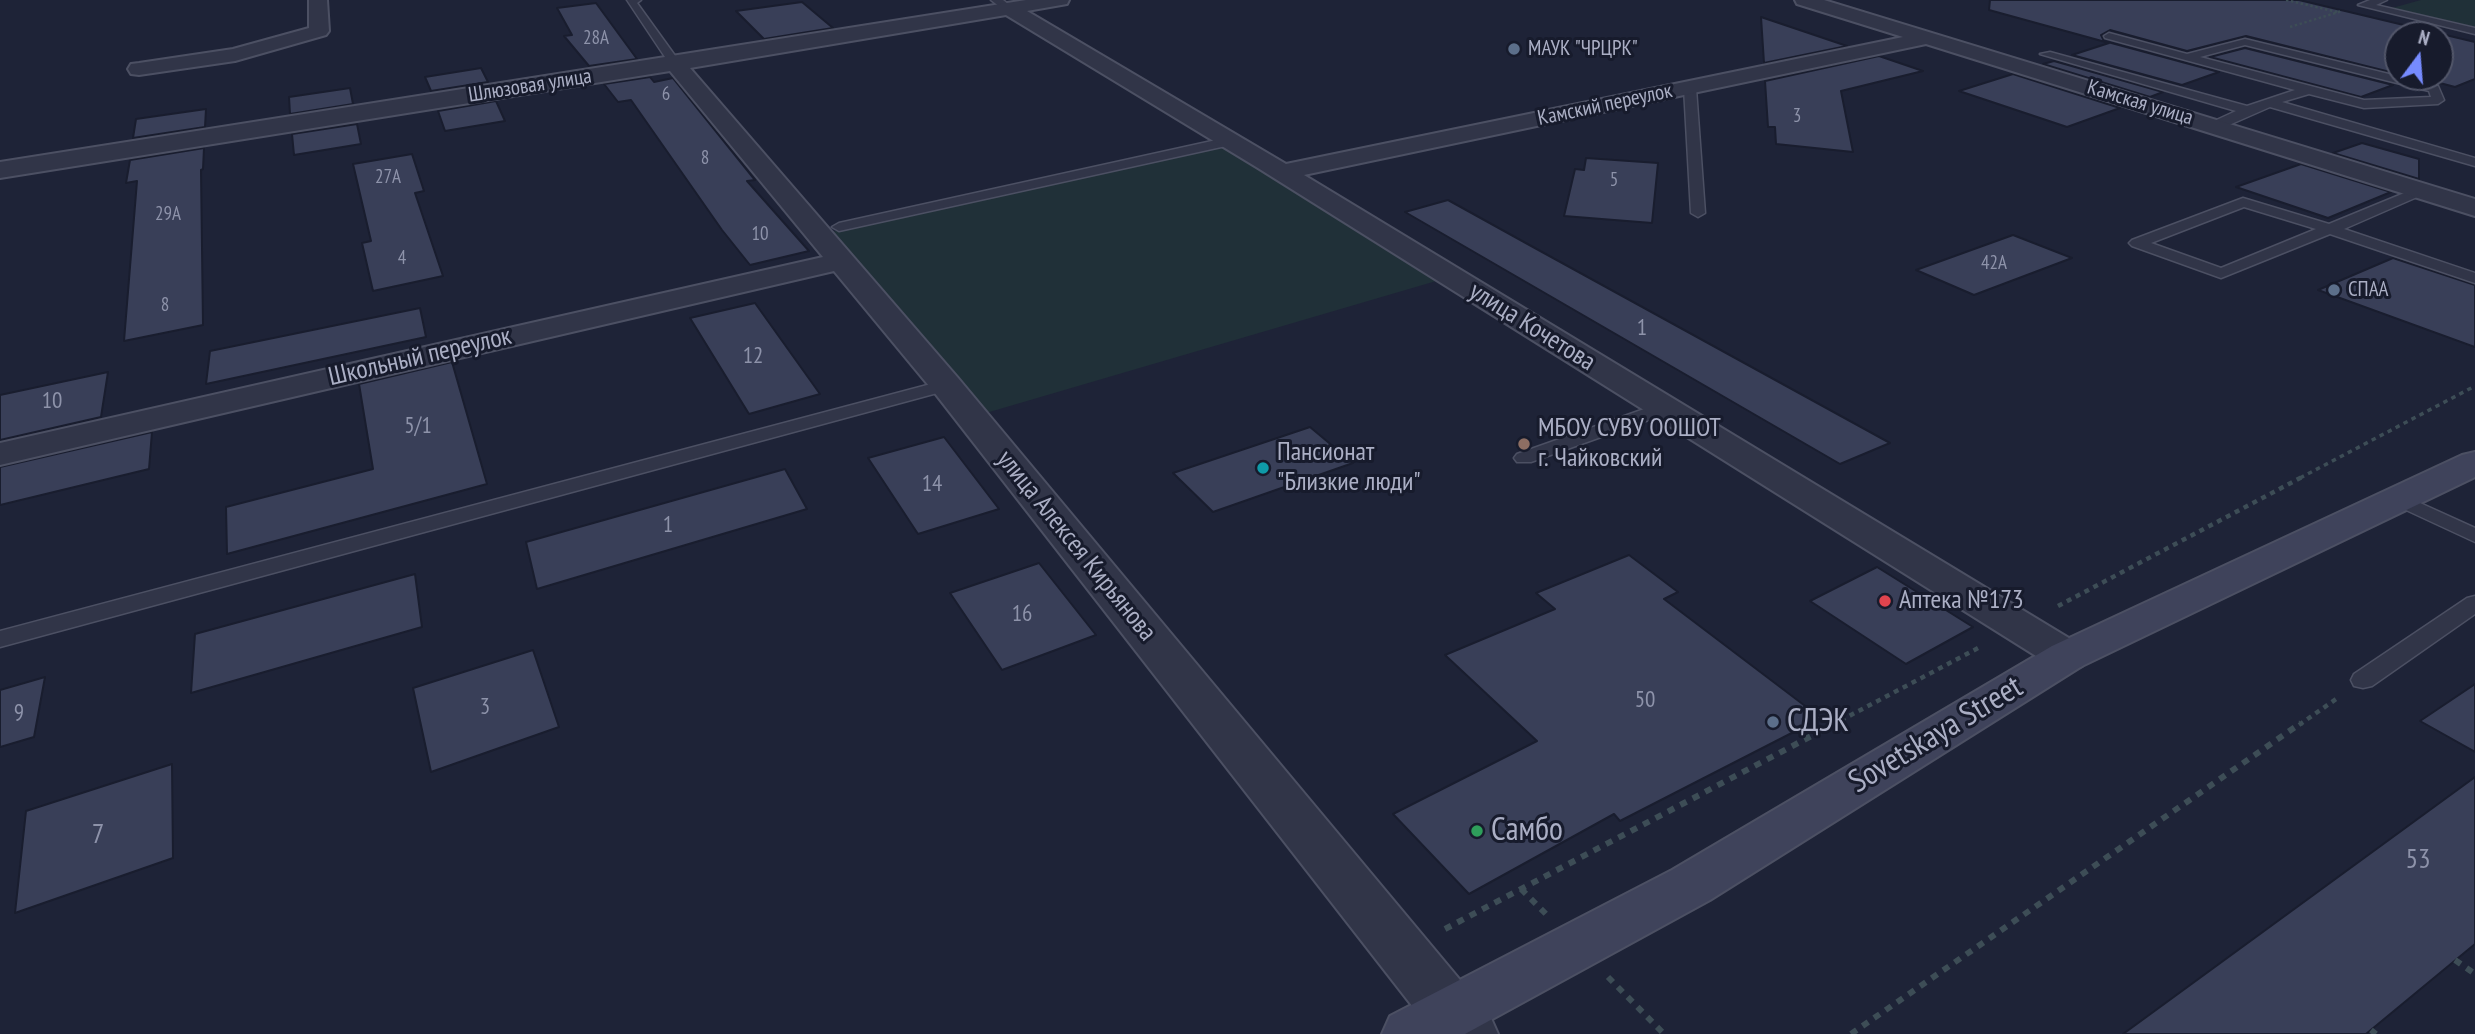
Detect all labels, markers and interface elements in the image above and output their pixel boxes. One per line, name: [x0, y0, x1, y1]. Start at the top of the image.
north arrow: [2384, 21, 2454, 91]
text: N: [2416, 25, 2432, 51]
house number: 28А: [583, 28, 609, 50]
place label: МАУК "ЧРЦРК": [1528, 36, 1638, 62]
marker: МАУК "ЧРЦРК": [1506, 41, 1522, 57]
street label: Шлюзовая улица: [467, 64, 593, 108]
street label: Камская улица: [2084, 75, 2196, 131]
street label: Камский переулок: [1535, 78, 1675, 132]
house number: 6: [662, 84, 670, 106]
house number: 3: [1793, 106, 1801, 128]
house number: 8: [701, 148, 709, 170]
house number: 27А: [375, 167, 401, 189]
house number: 5: [1610, 170, 1618, 192]
house number: 29А: [155, 204, 181, 226]
house number: 10: [751, 224, 769, 246]
house number: 4: [398, 248, 406, 270]
house number: 42А: [1981, 253, 2007, 275]
street label: улица Кочетова: [1463, 276, 1601, 378]
place label: СПАА: [2348, 277, 2389, 303]
marker: СПАА: [2326, 282, 2342, 298]
house number: 8: [161, 295, 169, 317]
house number: 1: [1637, 314, 1647, 342]
street label: Школьный переулок: [326, 321, 514, 393]
house number: 12: [743, 342, 763, 370]
house number: 10: [42, 387, 62, 415]
house number: 5/1: [404, 412, 432, 440]
place label: МБОУ СУВУ ООШОТ г. Чайковский: [1538, 413, 1721, 474]
marker: МБОУ СУВУ ООШОТ г. Чайковский: [1516, 436, 1532, 452]
place label: Пансионат "Близкие люди": [1277, 437, 1421, 498]
street label: улица Алексея Кирьянова: [990, 444, 1162, 648]
marker: Пансионат "Близкие люди": [1255, 460, 1271, 476]
house number: 14: [922, 470, 942, 498]
house number: 1: [663, 511, 673, 539]
place label: Аптека №173: [1899, 585, 2024, 617]
marker: Аптека №173: [1877, 593, 1893, 609]
house number: 16: [1012, 600, 1032, 628]
street label: Sovetskaya Street: [1842, 668, 2030, 802]
house number: 50: [1635, 686, 1655, 714]
house number: 3: [480, 693, 490, 721]
house number: 9: [14, 699, 24, 727]
place label: СДЭК: [1787, 703, 1849, 741]
marker: СДЭК: [1765, 714, 1781, 730]
place label: Самбо: [1491, 812, 1563, 850]
house number: 7: [92, 818, 104, 852]
marker: Самбо: [1469, 823, 1485, 839]
house number: 53: [2405, 843, 2431, 877]

